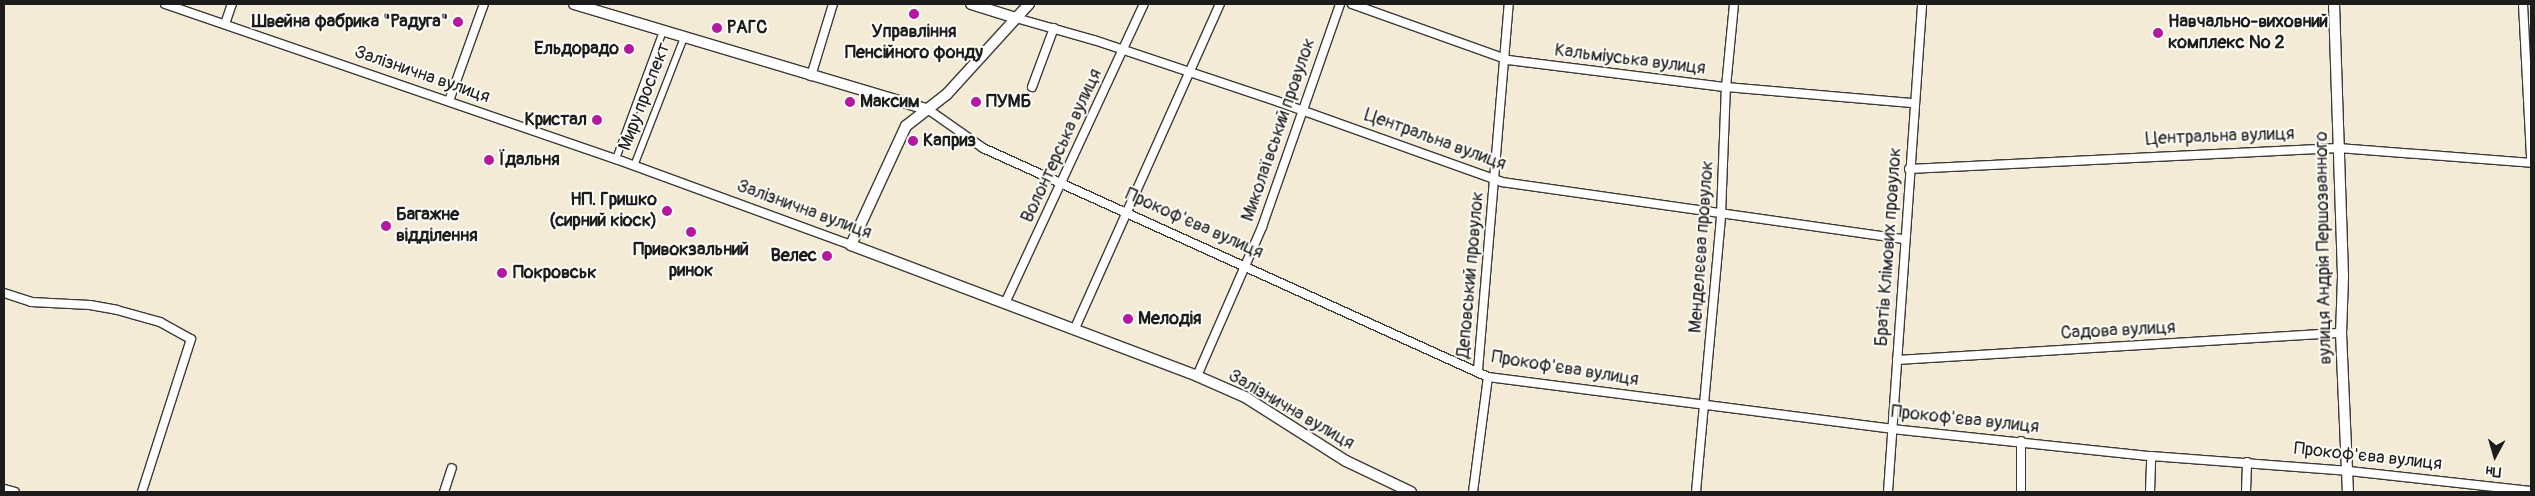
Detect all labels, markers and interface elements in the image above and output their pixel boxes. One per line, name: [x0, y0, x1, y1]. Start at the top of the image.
marker: Управління Пенсійного фонду: [908, 8, 920, 20]
place label: Швейна фабрика "Радуга": [252, 11, 448, 33]
place label: Навчально-виховний комплекс № 2: [2168, 12, 2328, 54]
marker: Швейна фабрика "Радуга": [452, 16, 464, 28]
place label: РАГС: [727, 17, 767, 39]
marker: РАГС: [711, 22, 723, 34]
place label: Управління Пенсійного фонду: [845, 22, 983, 64]
marker: Навчально-виховний комплекс № 2: [2152, 27, 2164, 39]
street label: Миколаївський провулок: [1237, 36, 1321, 224]
place label: Ельдорадо: [534, 38, 619, 60]
street label: Миру проспект: [615, 40, 675, 154]
street label: Кальміуська вулиця: [1553, 40, 1707, 80]
street label: Залізнична вулиця: [352, 42, 492, 108]
marker: Ельдорадо: [623, 43, 635, 55]
street label: Волонтерська вулиця: [1017, 66, 1107, 226]
place label: Максим: [860, 91, 920, 113]
place label: ПУМБ: [986, 91, 1031, 113]
marker: Максим: [844, 96, 856, 108]
marker: ПУМБ: [970, 96, 982, 108]
street label: Центральна вулиця: [1361, 104, 1509, 176]
place label: Кристал: [525, 109, 587, 131]
marker: Кристал: [591, 114, 603, 126]
street label: Центральна вулиця: [2145, 124, 2295, 150]
place label: Каприз: [923, 130, 976, 152]
street label: вулиця Андрія Першозванного: [2311, 131, 2337, 365]
marker: Каприз: [907, 135, 919, 147]
street label: Братів Клімових провулок: [1871, 147, 1907, 347]
place label: Їдальня: [499, 149, 560, 171]
marker: Їдальня: [483, 154, 495, 166]
street label: Менделєєва провулок: [1685, 160, 1719, 334]
street label: Залізнична вулиця: [734, 176, 874, 244]
street label: Прокоф'єва вулиця: [1122, 184, 1266, 264]
place label: НП. Гришко (сирний кіоск): [549, 190, 657, 232]
street label: Деповський провулок: [1453, 191, 1489, 359]
place label: Багажне відділення: [396, 205, 478, 248]
marker: НП. Гришко (сирний кіоск): [661, 205, 673, 217]
marker: Багажне відділення: [380, 220, 392, 232]
marker: Привокзальний ринок: [685, 226, 697, 238]
place label: Привокзальний ринок: [633, 240, 749, 282]
place label: Велес: [770, 245, 817, 267]
marker: Велес: [821, 250, 833, 262]
place label: Покровськ: [513, 262, 596, 284]
marker: Покровськ: [495, 266, 509, 280]
place label: Мелодія: [1138, 308, 1201, 330]
marker: Мелодія: [1122, 313, 1134, 325]
street label: Садова вулиця: [2060, 317, 2176, 345]
street label: Прокоф'єва вулиця: [1490, 347, 1640, 391]
street label: Залізнична вулиця: [1224, 365, 1358, 455]
street label: Прокоф'єва вулиця: [1890, 401, 2040, 439]
north arrow: [2470, 431, 2520, 481]
street label: Прокоф'єва вулиця: [2293, 438, 2443, 476]
text: Пн: [2485, 462, 2502, 481]

